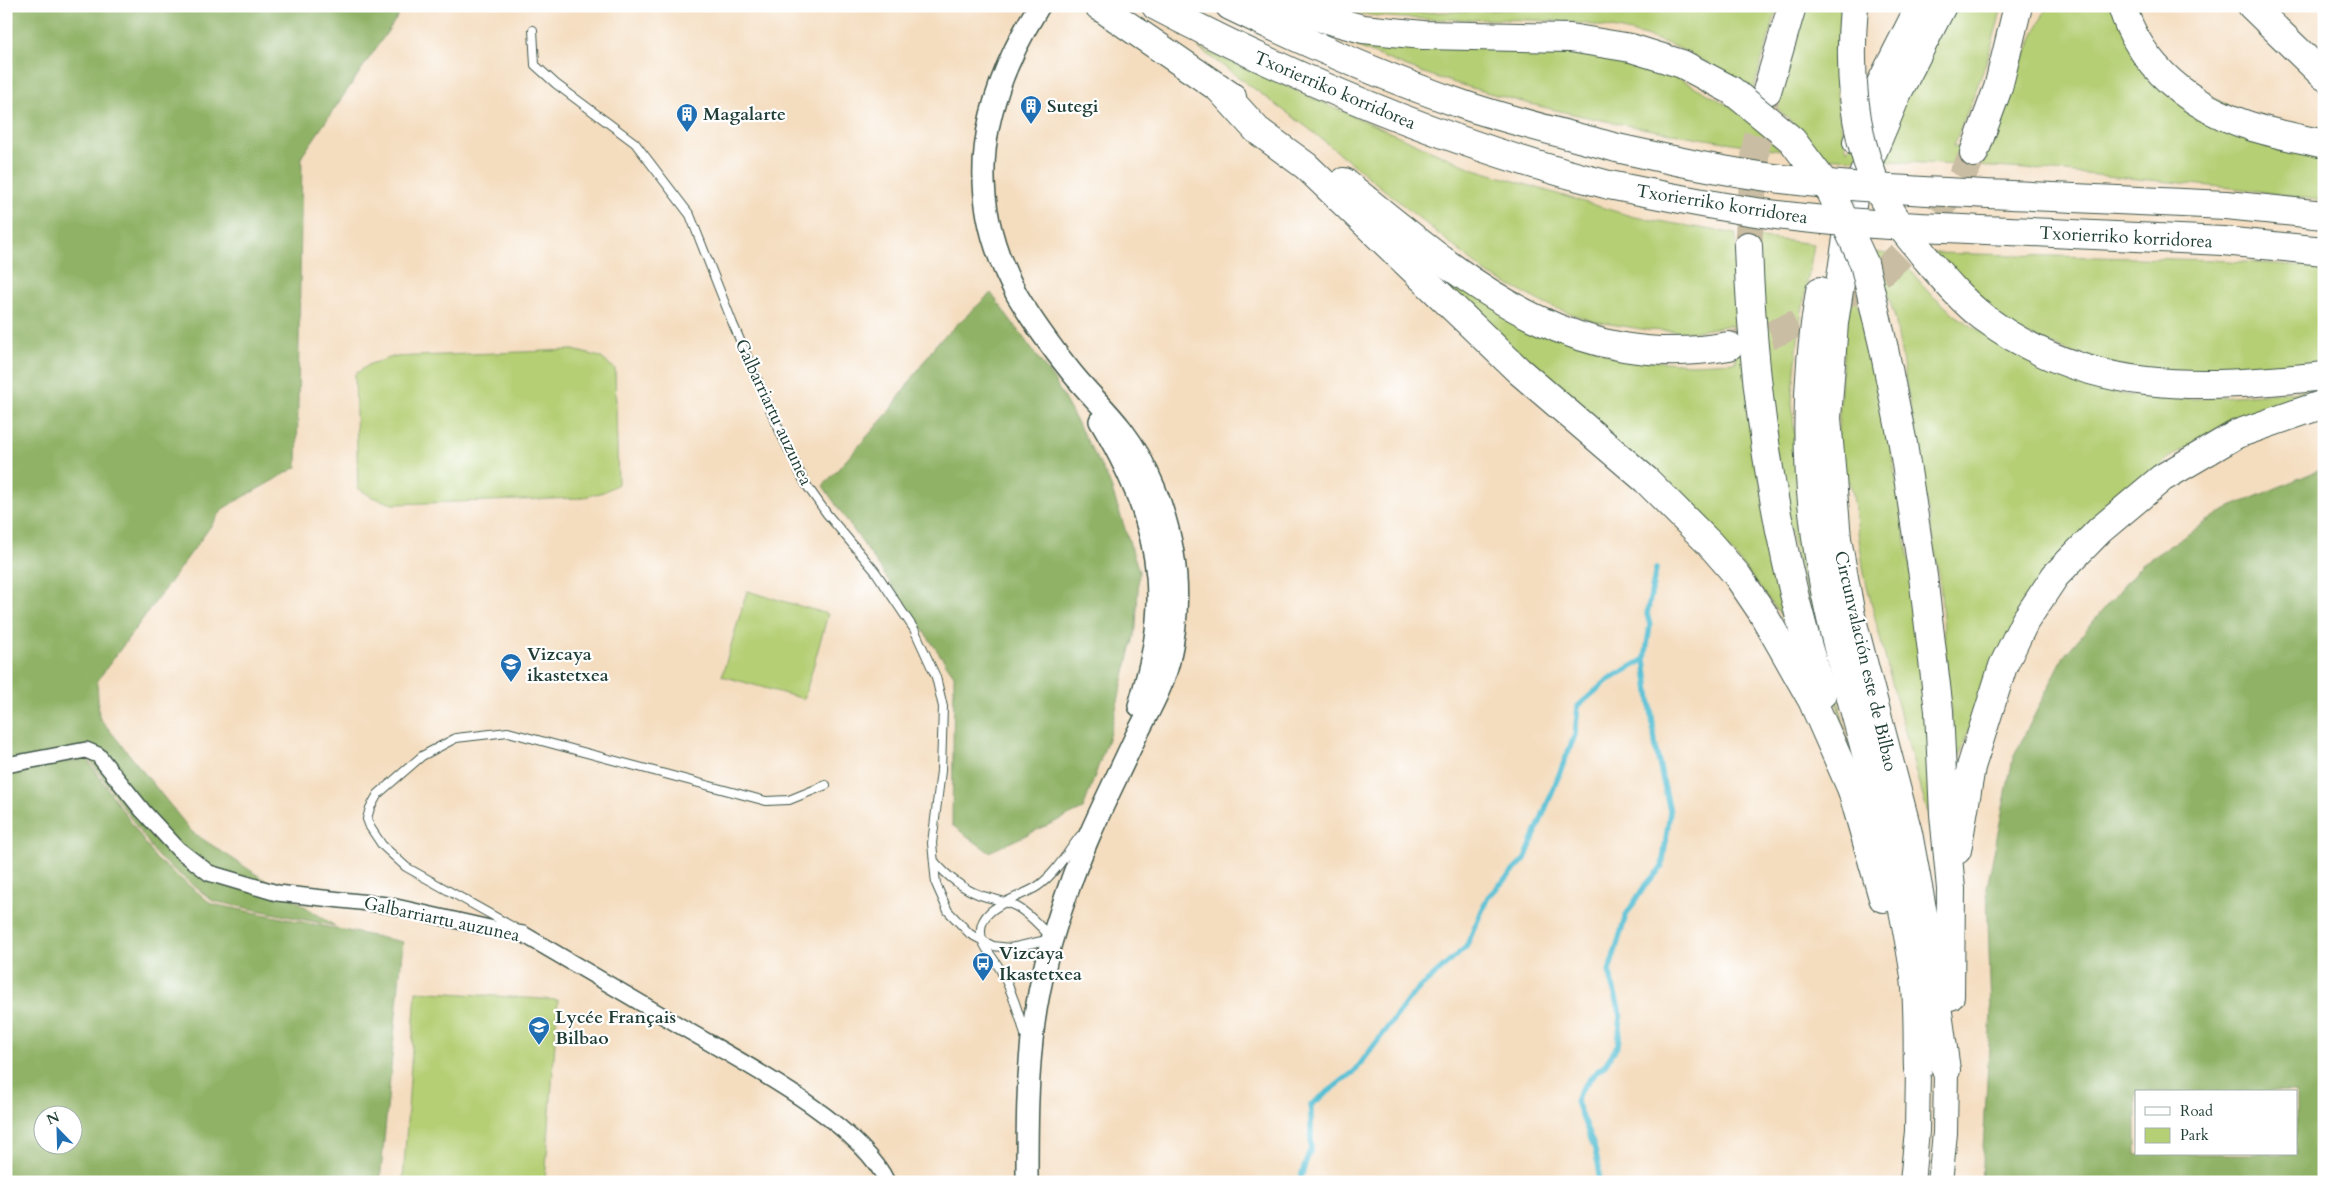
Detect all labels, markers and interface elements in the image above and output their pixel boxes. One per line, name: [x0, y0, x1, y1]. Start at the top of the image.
street label: Txorierriko korridorea: [1250, 45, 1420, 136]
building icon: Sutegi: [1019, 94, 1043, 125]
place label: Sutegi: [1047, 94, 1099, 119]
building icon: Magalarte: [675, 102, 699, 133]
place label: Magalarte: [703, 102, 786, 127]
street label: Txorierriko korridorea: [1634, 179, 1810, 230]
street label: Txorierriko korridorea: [2039, 220, 2213, 255]
street label: Galbarriartu auzunea: [729, 335, 819, 490]
street label: Circunvalación este de Bilbao: [1828, 548, 1903, 774]
place label: Vizcaya ikastetxea: [527, 642, 609, 688]
school or university icon: Vizcaya ikastetxea: [499, 652, 523, 683]
street label: Galbarriartu auzunea: [362, 891, 522, 948]
place label: Vizcaya Ikastetxea: [999, 941, 1082, 987]
bus stop icon: Vizcaya Ikastetxea: [971, 951, 995, 982]
place label: Lycée Français Bilbao: [555, 1005, 676, 1051]
school or university icon: Lycée Français Bilbao: [527, 1015, 551, 1046]
legend: [2135, 1090, 2298, 1156]
text: Road: [2180, 1101, 2213, 1121]
north arrow: [32, 1106, 82, 1156]
text: N: [44, 1107, 62, 1130]
text: Park: [2180, 1125, 2209, 1145]

